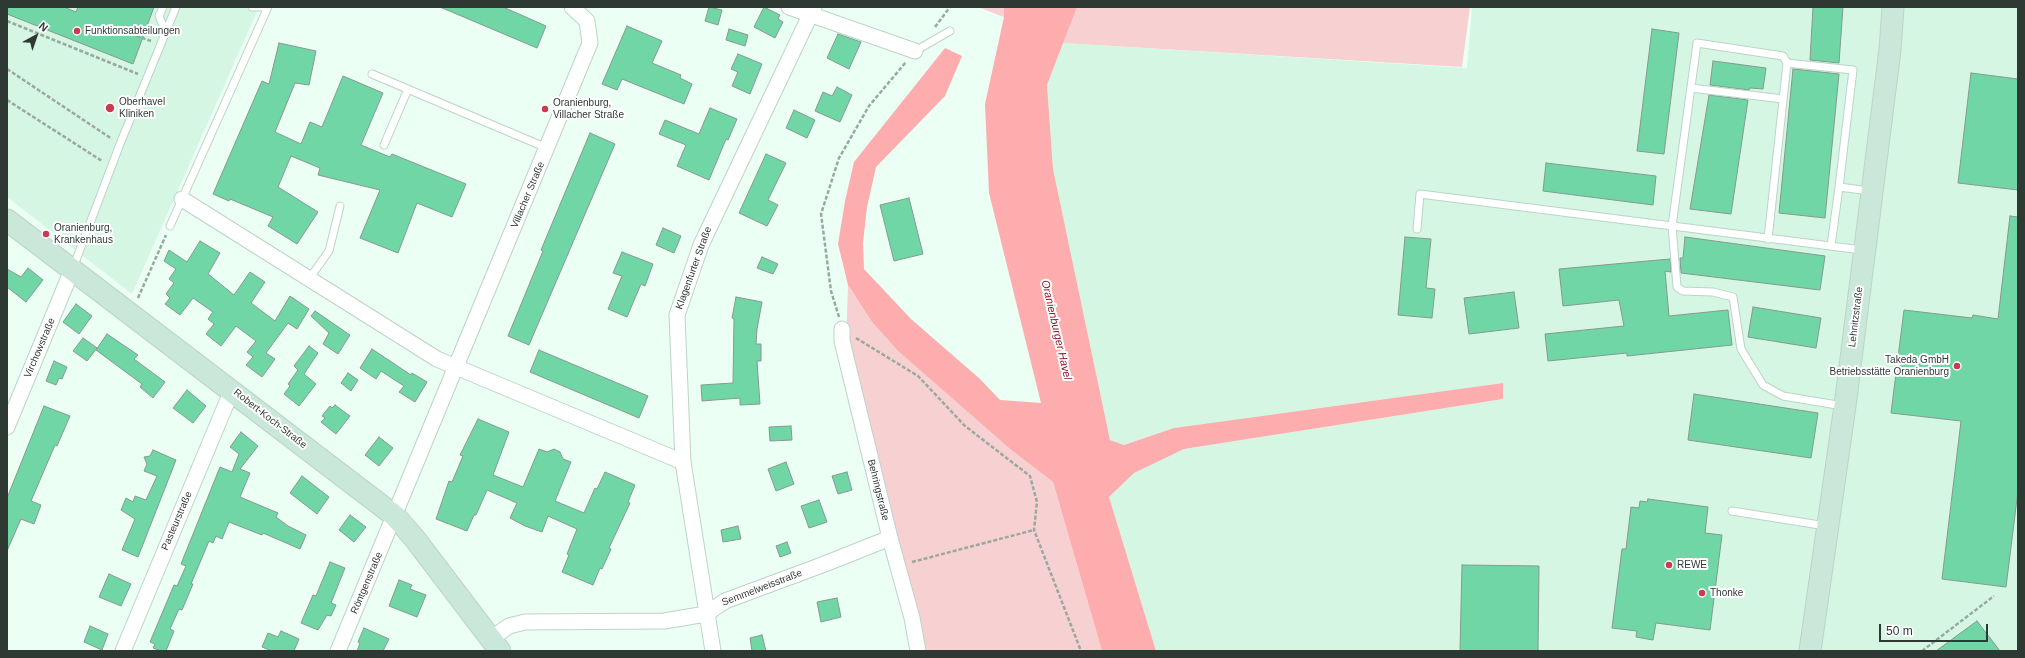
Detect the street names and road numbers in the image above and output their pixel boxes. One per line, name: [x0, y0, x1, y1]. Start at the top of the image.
street label: Villacher Straße: [509, 160, 547, 230]
street label: Klagenfurter Straße: [673, 225, 715, 311]
street label: Lehnitzstraße: [1846, 286, 1866, 348]
street label: Virchowstraße: [22, 316, 58, 380]
street label: Robert-Koch-Straße: [231, 387, 309, 451]
street label: Behringstraße: [865, 458, 891, 522]
street label: Pasteurstraße: [159, 490, 195, 552]
street label: Röntgenstraße: [349, 550, 385, 616]
street label: Semmelweisstraße: [720, 567, 804, 609]

